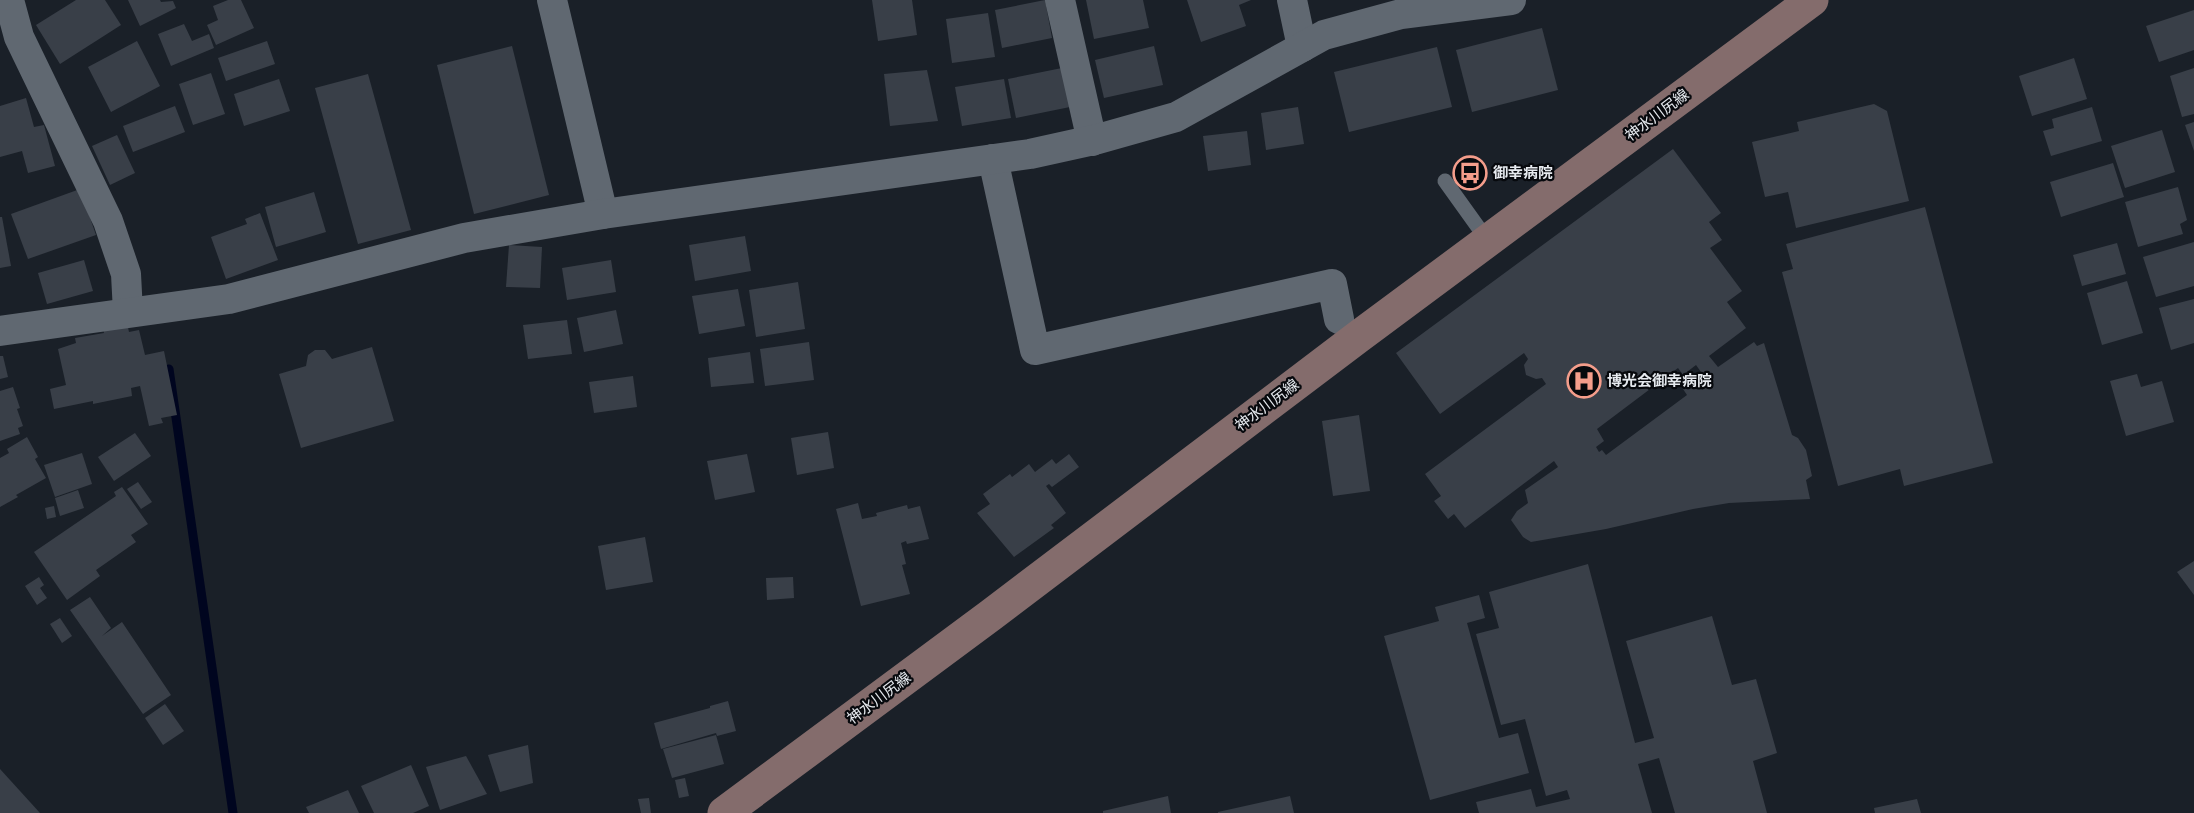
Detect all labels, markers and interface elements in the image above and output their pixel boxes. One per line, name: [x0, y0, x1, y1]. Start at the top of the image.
street label: 神水川尻線: [1622, 85, 1692, 145]
bus stop icon: 御幸病院: [1452, 155, 1488, 191]
place label: 御幸病院: [1493, 164, 1553, 182]
hospital icon: 博光会御幸病院: [1566, 363, 1602, 399]
place label: 博光会御幸病院: [1607, 372, 1712, 390]
street label: 神水川尻線: [1232, 375, 1302, 435]
street label: 神水川尻線: [844, 668, 914, 728]

